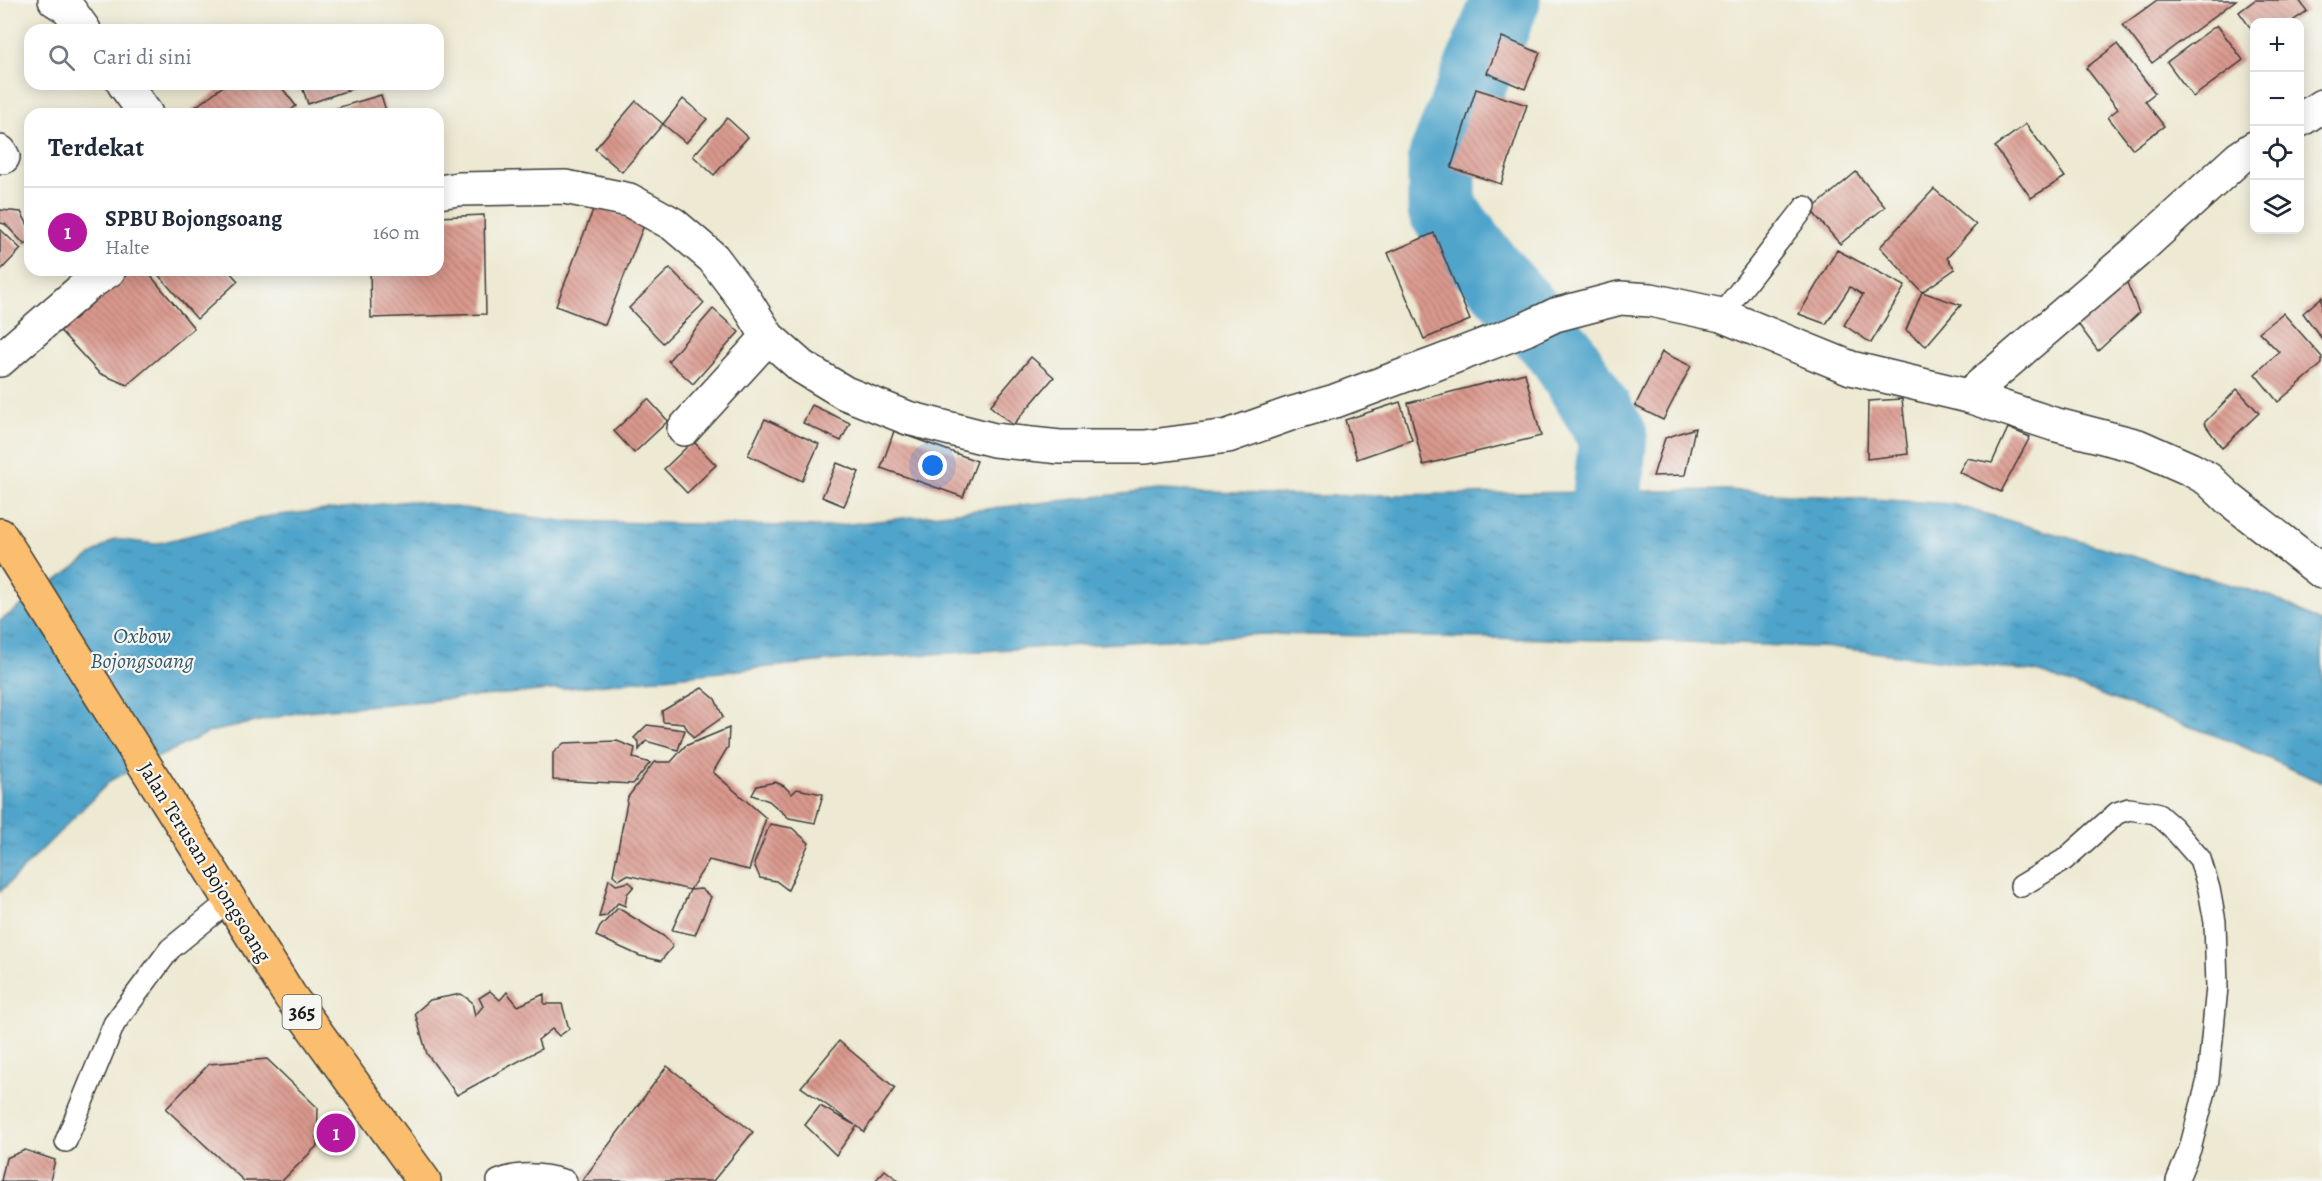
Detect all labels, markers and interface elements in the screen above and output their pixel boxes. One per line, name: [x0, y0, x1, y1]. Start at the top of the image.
map controls: [2250, 18, 2304, 234]
button: +: [2250, 18, 2304, 72]
search box: [24, 24, 444, 90]
icon: search: [45, 41, 78, 74]
text: Cari di sini: [93, 42, 192, 72]
button: −: [2250, 72, 2304, 126]
button: locate: [2250, 126, 2304, 180]
text: Terdekat: [48, 130, 144, 165]
button: layers: [2250, 180, 2304, 234]
text: SPBU Bojongsoang: [105, 204, 282, 234]
text: 1: [64, 219, 71, 246]
text: 160 m: [373, 219, 420, 246]
text: Halte: [105, 234, 149, 261]
your location: [918, 451, 947, 480]
water label: Oxbow Bojongsoang: [90, 621, 194, 676]
street label: Jalan Terusan Bojongsoang: [132, 757, 278, 968]
road number: 365: [282, 995, 322, 1029]
pin: 1: [316, 1110, 356, 1156]

